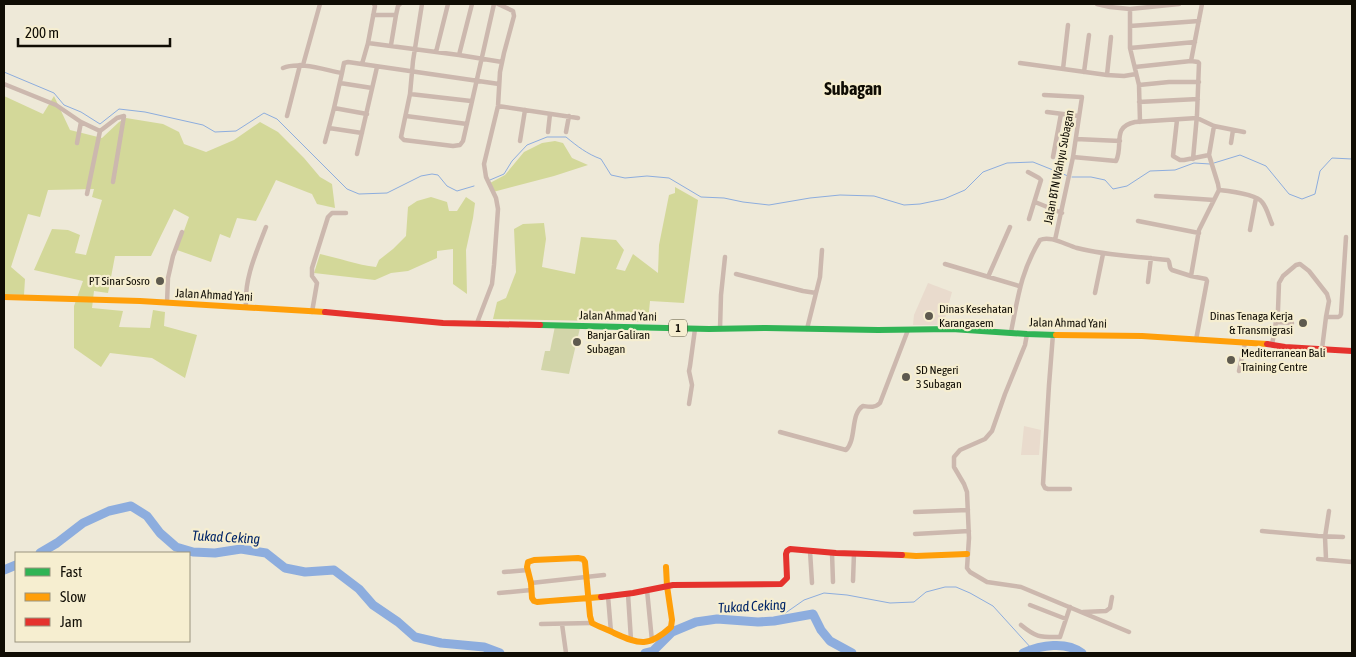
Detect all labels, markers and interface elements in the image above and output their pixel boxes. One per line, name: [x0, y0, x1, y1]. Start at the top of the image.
scale bar: [18, 15, 170, 47]
text: 200 m: [25, 24, 59, 41]
district label: Subagan: [824, 78, 882, 99]
street label: Jalan BTN Wahyu Subagan: [1041, 109, 1077, 225]
place label: PT Sinar Sosro: [89, 274, 150, 288]
marker: PT Sinar Sosro: [154, 275, 166, 287]
street label: Jalan Ahmad Yani: [175, 286, 253, 304]
place label: Dinas Kesehatan Karangasem: [939, 302, 1013, 330]
street label: Jalan Ahmad Yani: [579, 308, 657, 324]
place label: Dinas Tenaga Kerja & Transmigrasi: [1210, 309, 1293, 337]
marker: Dinas Kesehatan Karangasem: [923, 310, 935, 322]
street label: Jalan Ahmad Yani: [1029, 315, 1107, 331]
marker: Dinas Tenaga Kerja & Transmigrasi: [1297, 317, 1309, 329]
road number: 1: [669, 319, 687, 336]
place label: Banjar Galiran Subagan: [587, 328, 650, 356]
marker: Banjar Galiran Subagan: [571, 336, 583, 348]
place label: Mediterranean Bali Training Centre: [1241, 346, 1326, 374]
marker: Mediterranean Bali Training Centre: [1225, 354, 1237, 366]
place label: SD Negeri 3 Subagan: [916, 363, 962, 391]
marker: SD Negeri 3 Subagan: [900, 371, 912, 383]
water label: Tukad Ceking: [192, 527, 260, 547]
legend: [15, 552, 190, 642]
text: Fast: [60, 563, 82, 580]
text: Slow: [60, 588, 86, 605]
water label: Tukad Ceking: [718, 596, 786, 616]
text: Jam: [60, 613, 83, 630]

